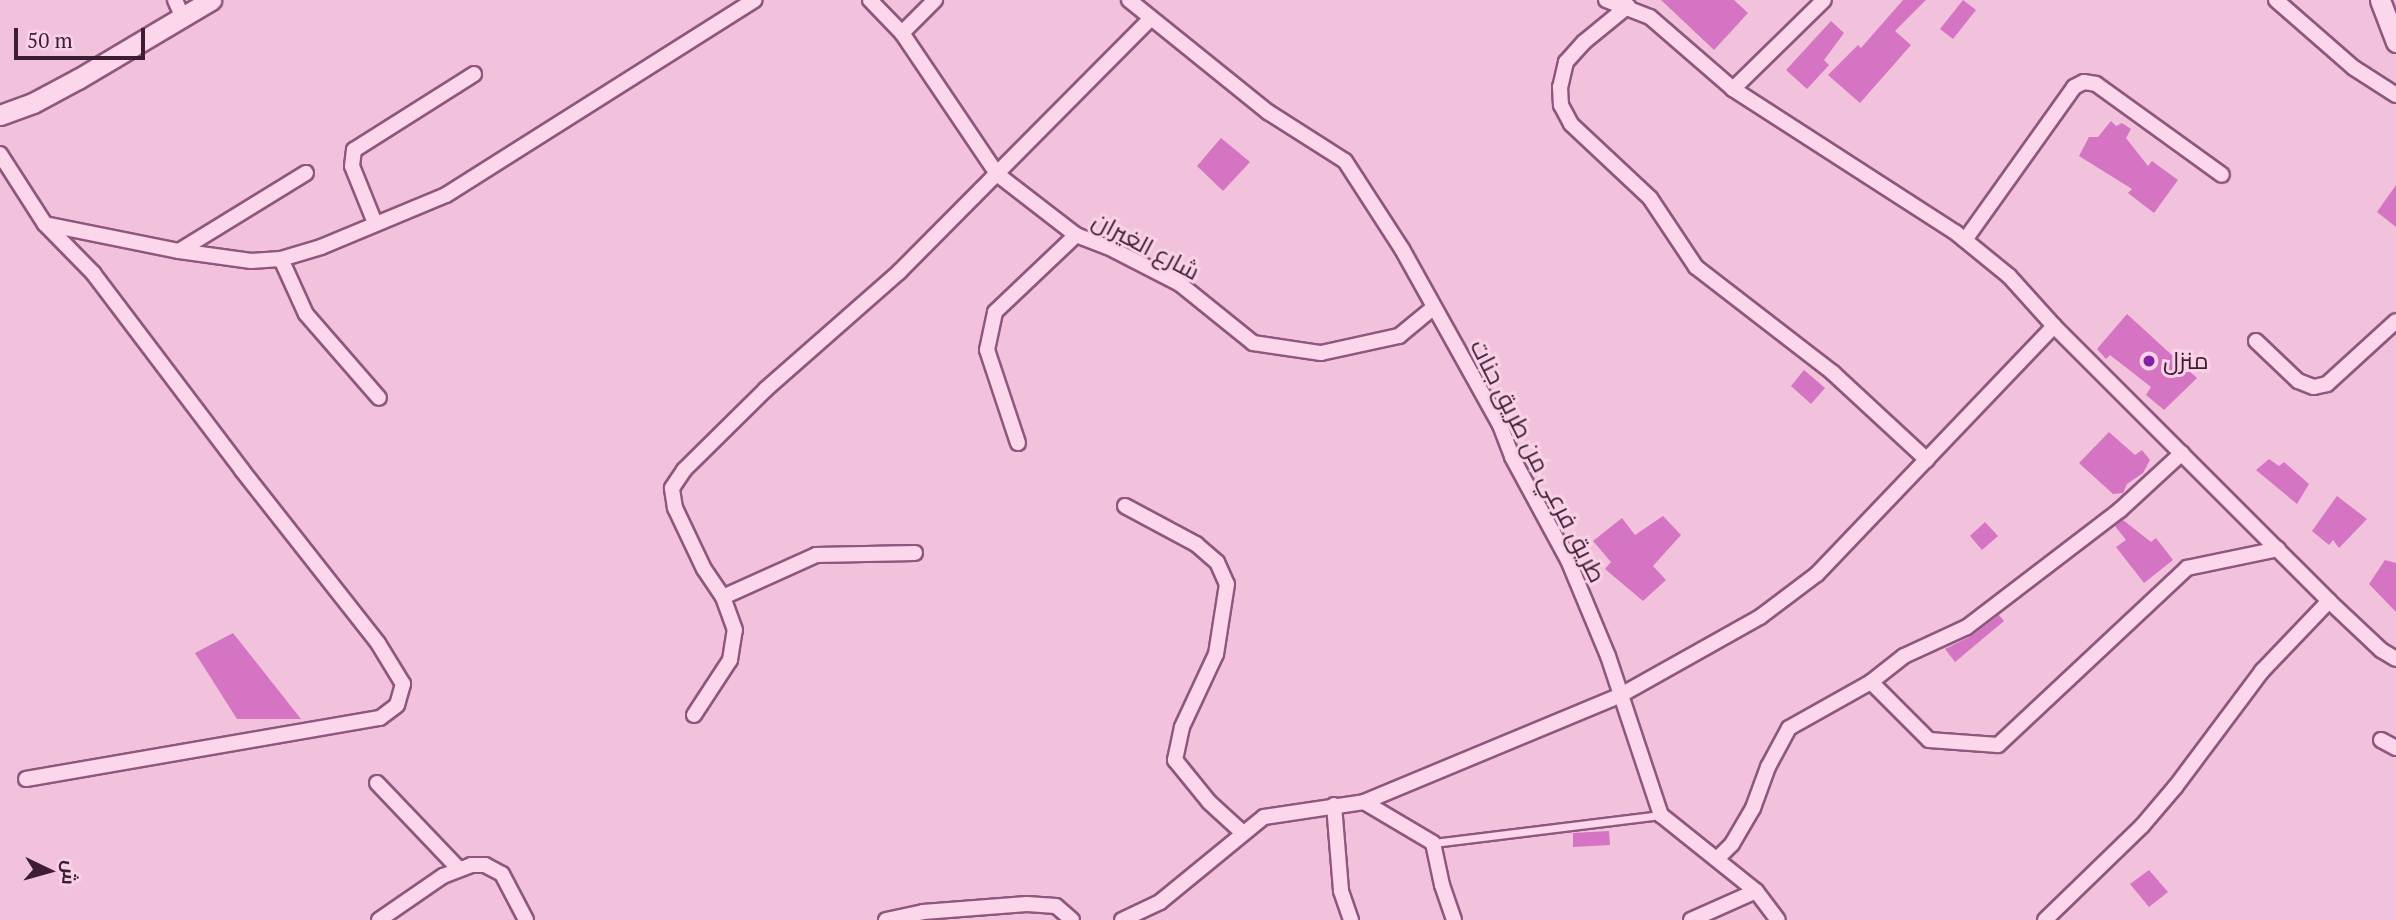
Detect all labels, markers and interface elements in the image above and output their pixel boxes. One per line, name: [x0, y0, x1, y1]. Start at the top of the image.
scale bar: [18, 14, 149, 58]
text: 50 m: [27, 26, 73, 54]
street label: شارع الغيران: [1087, 206, 1205, 286]
street label: طريق فرعي من طريق جنات: [1464, 335, 1612, 587]
place label: منزل: [2163, 347, 2209, 375]
marker: منزل: [2141, 353, 2157, 369]
north arrow: [14, 836, 84, 906]
text: ش: [57, 860, 84, 886]

